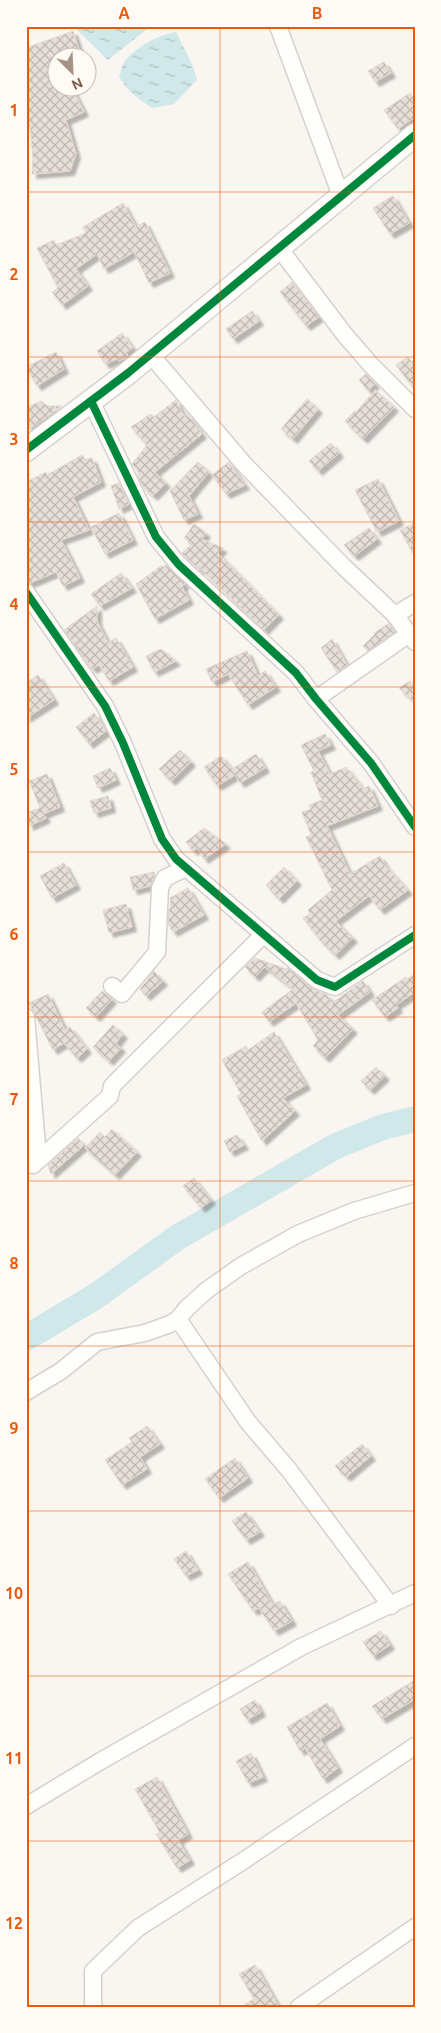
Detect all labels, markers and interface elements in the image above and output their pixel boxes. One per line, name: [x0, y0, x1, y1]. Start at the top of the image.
text: A: [118, 4, 130, 22]
text: B: [312, 4, 322, 22]
north arrow: [48, 48, 98, 98]
text: N: [69, 74, 85, 93]
text: 1: [9, 101, 19, 119]
text: 2: [9, 265, 19, 283]
text: 3: [9, 430, 19, 448]
text: 4: [9, 595, 19, 613]
text: 5: [9, 760, 19, 778]
text: 6: [9, 925, 19, 943]
text: 7: [9, 1090, 19, 1108]
text: 8: [9, 1254, 19, 1272]
text: 9: [9, 1419, 19, 1437]
text: 10: [5, 1584, 23, 1602]
text: 11: [5, 1749, 23, 1767]
text: 12: [5, 1914, 23, 1932]

